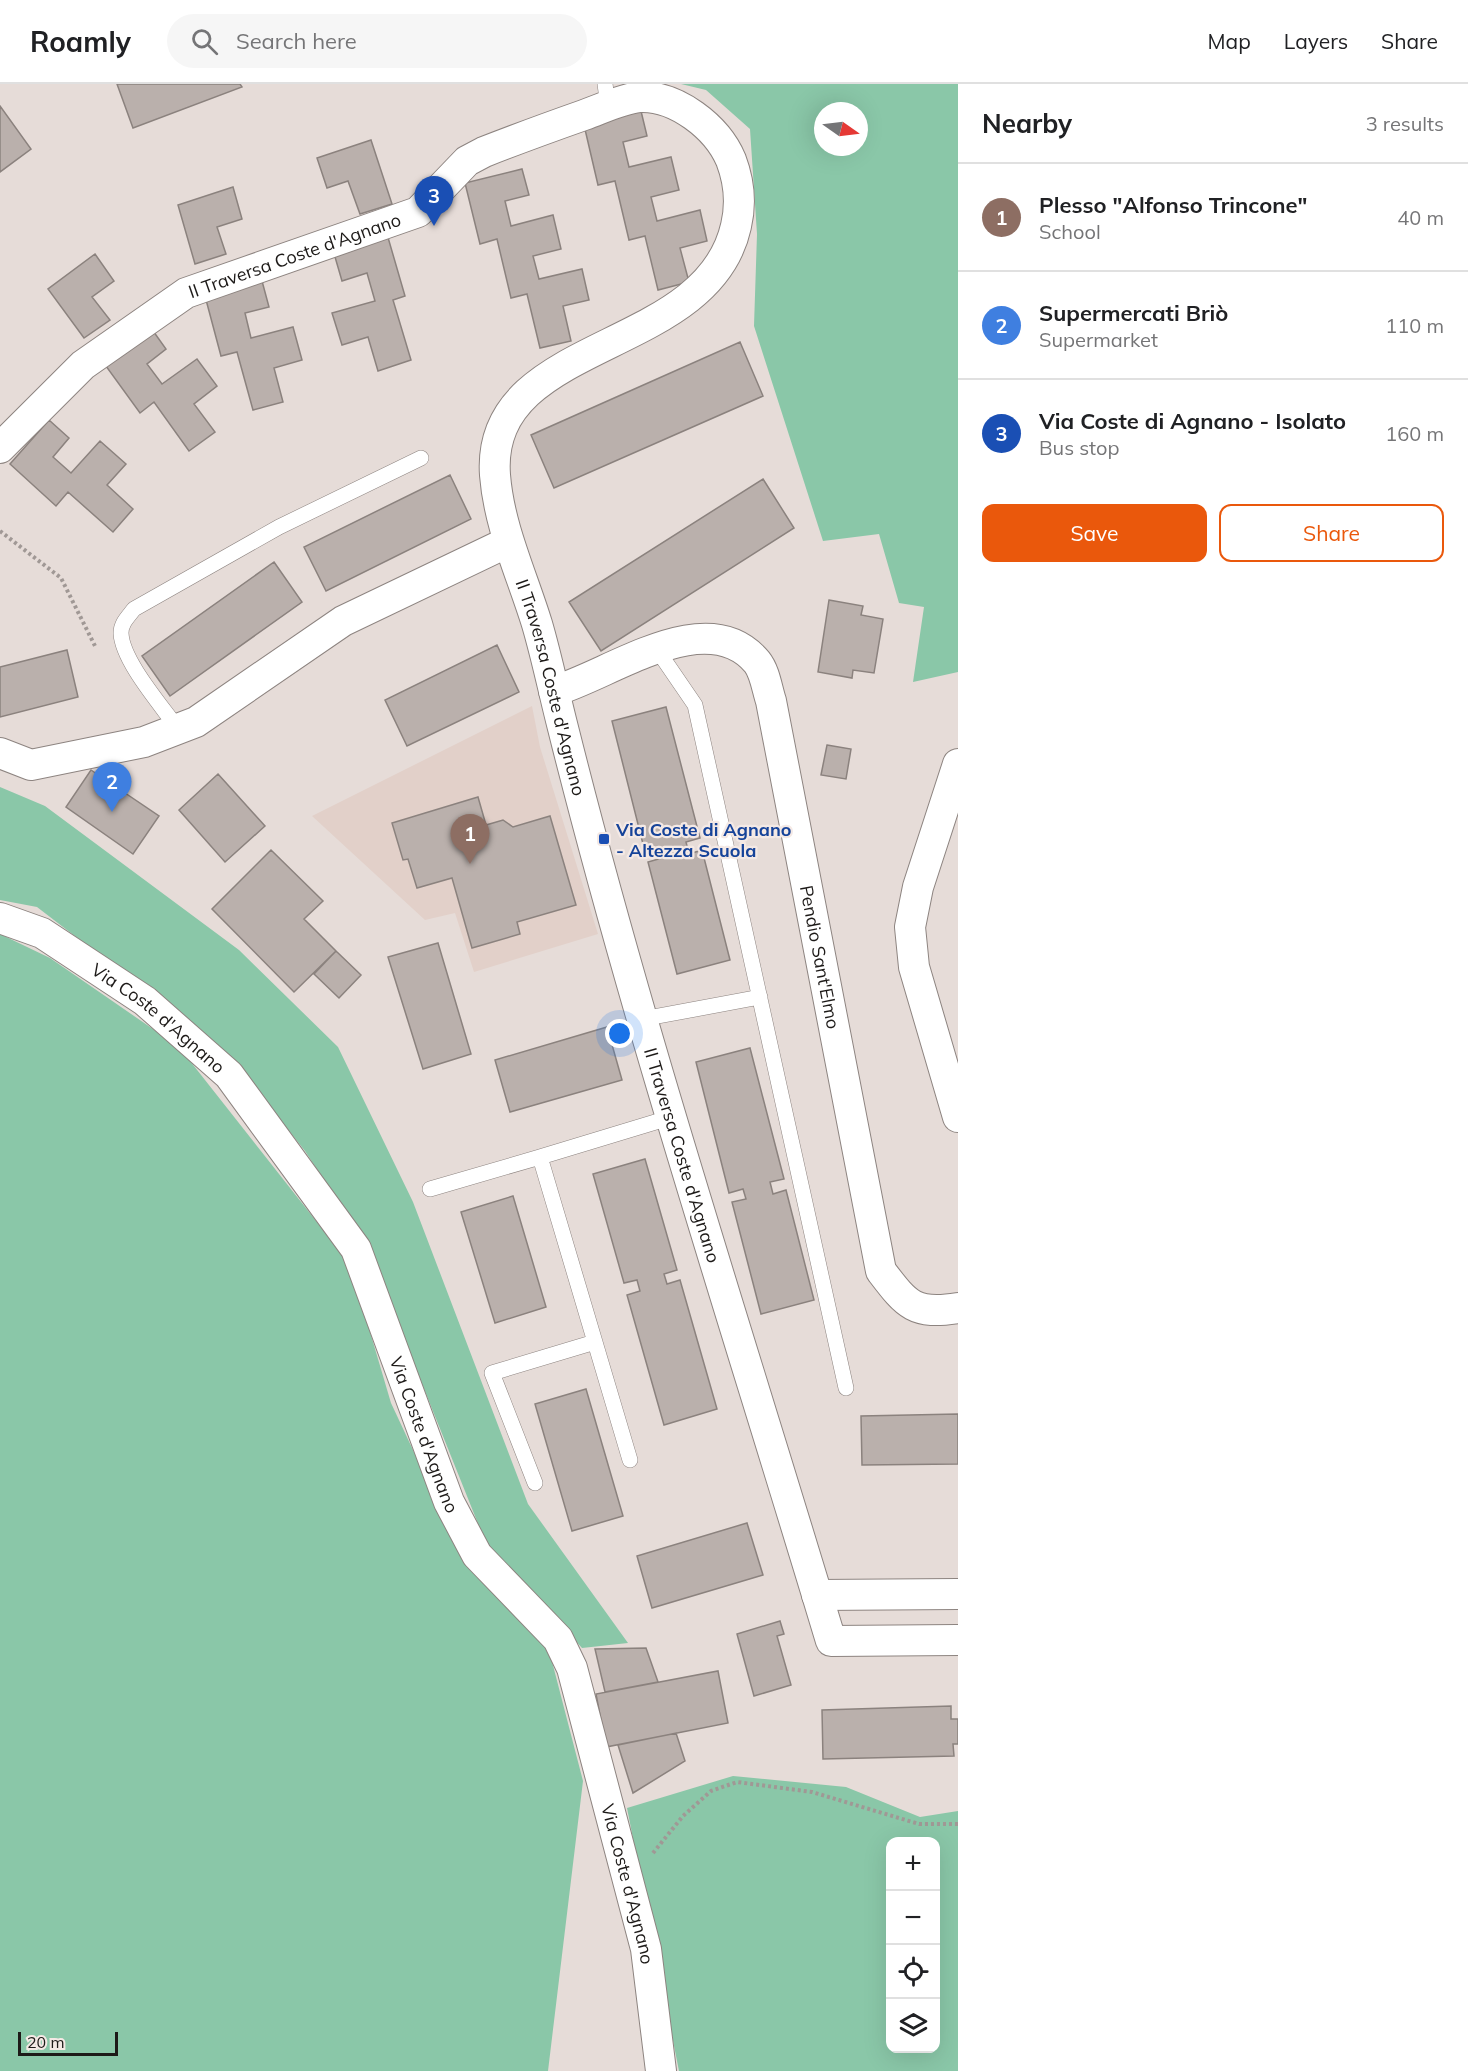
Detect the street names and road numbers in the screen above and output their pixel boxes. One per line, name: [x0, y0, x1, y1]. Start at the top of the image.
street label: II Traversa Coste d'Agnano: [185, 207, 404, 303]
street label: II Traversa Coste d'Agnano: [511, 576, 591, 798]
street label: Pendio Sant'Elmo: [795, 883, 845, 1031]
street label: Via Coste d'Agnano: [87, 958, 230, 1078]
street label: II Traversa Coste d'Agnano: [640, 1045, 726, 1266]
street label: Via Coste d'Agnano: [385, 1353, 464, 1517]
street label: Via Coste d'Agnano: [597, 1801, 659, 1965]

